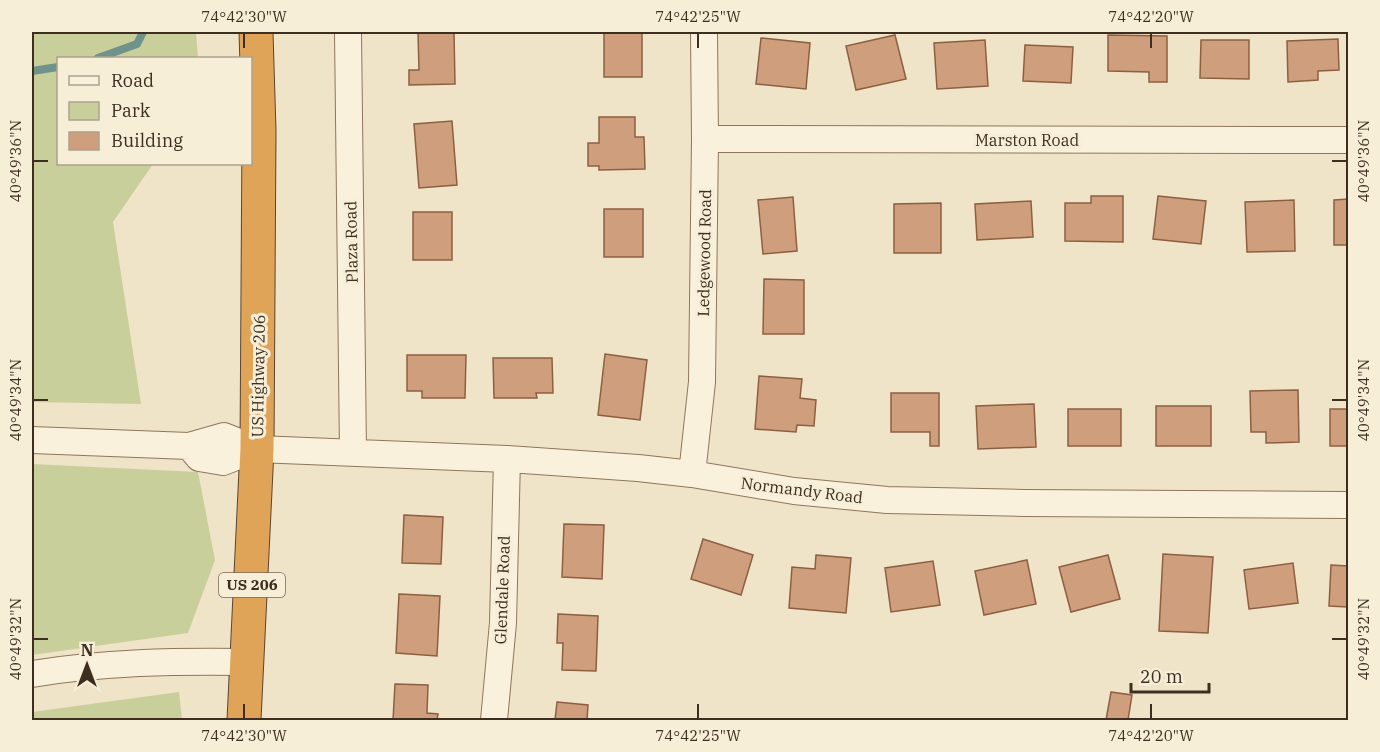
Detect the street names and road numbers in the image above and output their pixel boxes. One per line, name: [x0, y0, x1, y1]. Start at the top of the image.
street label: Marston Road: [975, 130, 1079, 150]
street label: Ledgewood Road: [693, 189, 715, 317]
street label: Plaza Road: [340, 200, 362, 283]
street label: US Highway 206: [247, 314, 269, 438]
street label: Normandy Road: [740, 473, 864, 507]
street label: Glendale Road: [490, 535, 514, 645]
road number: US 206: [219, 573, 285, 597]

